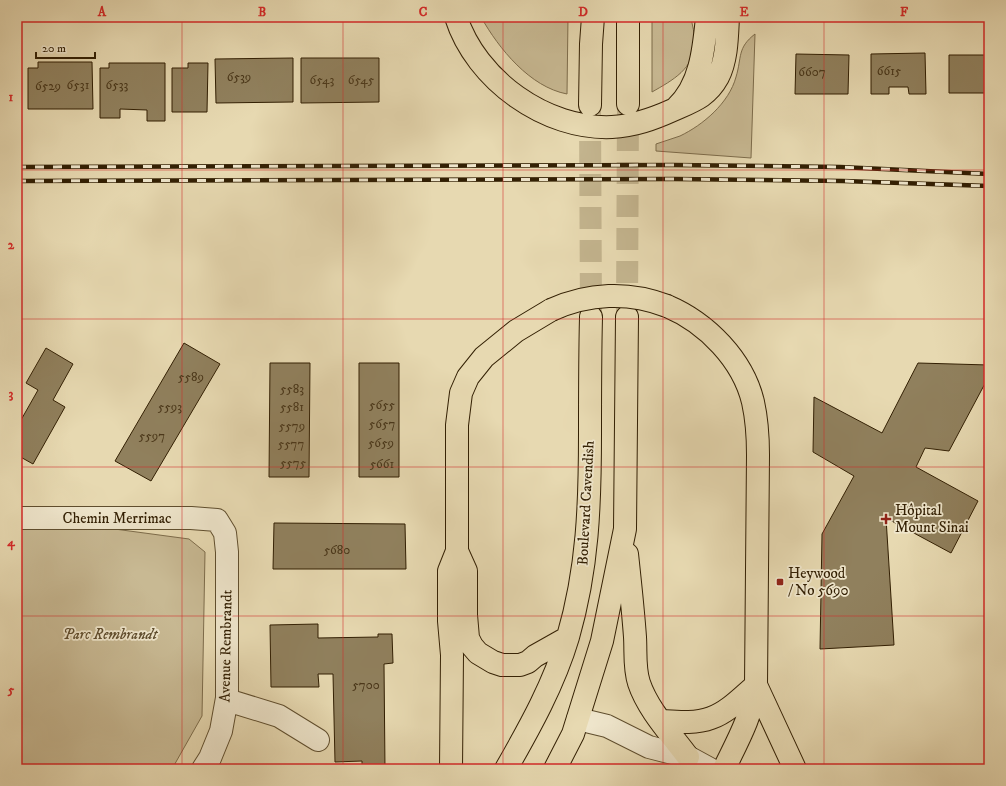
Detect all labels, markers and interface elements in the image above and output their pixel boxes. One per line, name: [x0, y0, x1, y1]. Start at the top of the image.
text: A: [97, 4, 107, 20]
text: B: [258, 4, 266, 20]
text: C: [419, 4, 428, 20]
text: D: [578, 4, 588, 20]
text: E: [739, 4, 749, 20]
text: F: [900, 4, 909, 20]
scale bar: [36, 34, 95, 60]
text: 20 m: [42, 41, 66, 56]
house number: 6615: [877, 63, 902, 79]
house number: 6607: [798, 64, 826, 80]
house number: 6539: [227, 69, 251, 85]
house number: 6543: [310, 72, 335, 88]
house number: 6545: [348, 72, 375, 88]
house number: 6531: [67, 77, 90, 93]
house number: 6533: [106, 77, 129, 93]
house number: 6529: [35, 78, 61, 94]
text: 1: [9, 89, 14, 105]
text: 2: [8, 237, 15, 253]
house number: 5589: [178, 369, 204, 385]
house number: 5583: [280, 381, 304, 397]
text: 3: [9, 386, 14, 402]
house number: 5655: [369, 397, 396, 413]
house number: 5593: [158, 399, 182, 415]
house number: 5581: [280, 399, 304, 415]
house number: 5657: [369, 416, 395, 432]
house number: 5579: [279, 418, 305, 434]
house number: 5597: [139, 428, 165, 444]
house number: 5659: [368, 435, 394, 451]
house number: 5577: [278, 436, 304, 452]
street label: Boulevard Cavendish: [573, 440, 599, 566]
house number: 5575: [280, 455, 307, 471]
house number: 5661: [370, 456, 395, 472]
place label: Hôpital Mount Sinai: [895, 501, 969, 537]
street label: Chemin Merrimac: [62, 509, 172, 528]
marker: Hôpital Mount Sinai: [880, 513, 892, 525]
text: 4: [6, 534, 15, 551]
house number: 5680: [324, 542, 350, 558]
place label: Heywood / No 5690: [788, 564, 849, 600]
marker: Heywood / No 5690: [775, 577, 785, 587]
street label: Avenue Rembrandt: [216, 589, 236, 703]
park label: Parc Rembrandt: [63, 625, 159, 644]
house number: 5700: [352, 677, 380, 693]
text: 5: [7, 682, 15, 698]

